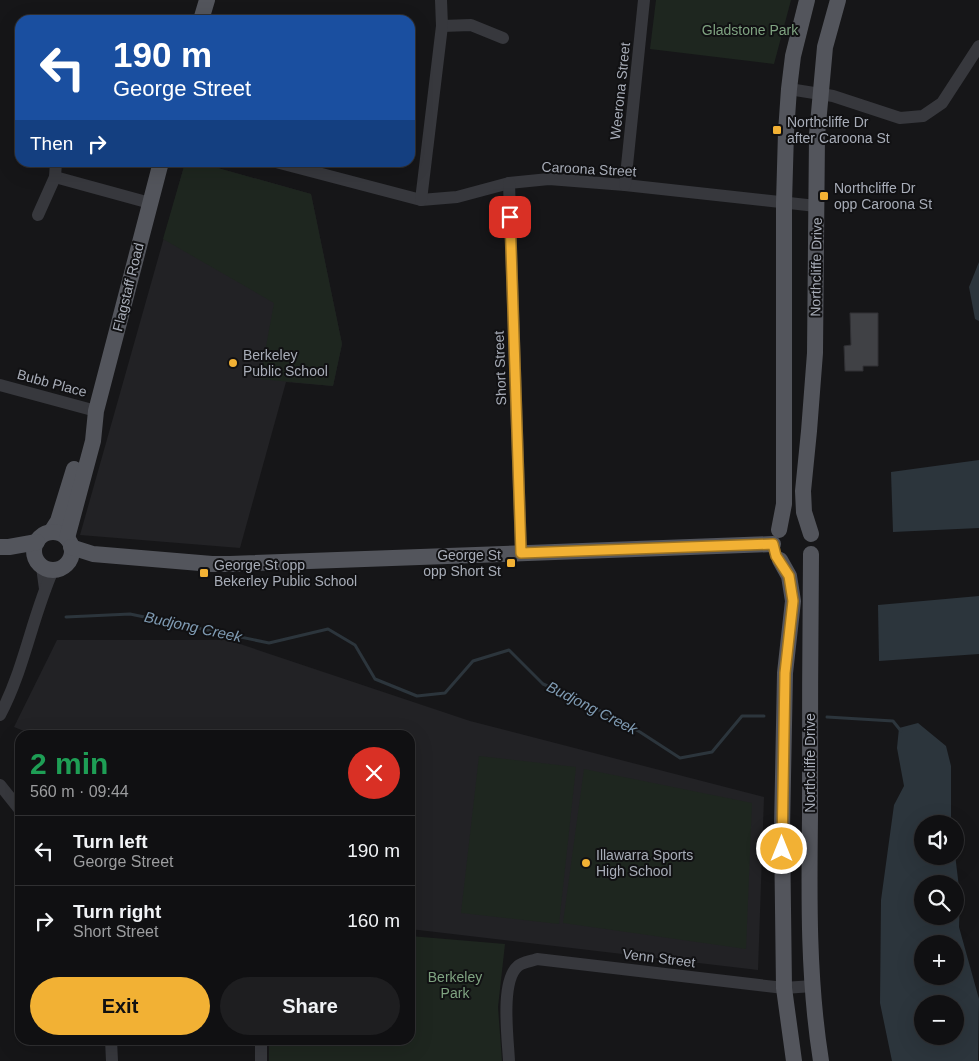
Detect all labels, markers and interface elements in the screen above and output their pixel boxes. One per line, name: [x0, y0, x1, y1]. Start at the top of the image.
park label: Gladstone Park: [702, 22, 799, 38]
icon: left: [30, 35, 95, 100]
text: 190 m: [113, 35, 212, 74]
street label: Weerona Street: [607, 41, 633, 140]
text: George Street: [113, 76, 251, 101]
place label: Northcliffe Dr after Caroona St: [787, 114, 890, 146]
marker: Northcliffe Dr after Caroona St: [771, 124, 783, 136]
icon: right: [83, 130, 111, 158]
text: Then: [30, 133, 73, 154]
street label: Caroona Street: [541, 159, 637, 179]
place label: Northcliffe Dr opp Caroona St: [834, 180, 932, 212]
marker: Northcliffe Dr opp Caroona St: [818, 190, 830, 202]
pin: [489, 196, 531, 238]
icon: arrive: [496, 203, 524, 231]
street label: Northcliffe Drive: [807, 217, 825, 317]
street label: Flagstaff Road: [109, 241, 147, 333]
street label: Short Street: [491, 330, 509, 406]
place label: Berkeley Public School: [243, 347, 328, 379]
marker: Berkeley Public School: [227, 357, 239, 369]
street label: Bubb Place: [15, 366, 89, 400]
place label: George St opp Short St: [423, 547, 501, 579]
place label: George St opp Bekerley Public School: [214, 557, 357, 589]
marker: George St opp Short St: [505, 557, 517, 569]
marker: George St opp Bekerley Public School: [198, 567, 210, 579]
water label: Budjong Creek: [143, 608, 245, 645]
water label: Budjong Creek: [544, 677, 642, 738]
street label: Northcliffe Drive: [802, 713, 818, 813]
text: 2 min: [30, 747, 108, 780]
button: close: [348, 747, 400, 799]
text: 560 m · 09:44: [30, 783, 129, 800]
map controls: [914, 815, 964, 1045]
button: sound: [914, 815, 964, 865]
position arrow: [755, 822, 807, 874]
text: Turn left: [73, 831, 148, 852]
icon: left: [30, 837, 58, 865]
text: 190 m: [347, 840, 400, 861]
place label: Illawarra Sports High School: [596, 847, 693, 879]
text: George Street: [73, 853, 174, 870]
marker: Illawarra Sports High School: [580, 857, 592, 869]
button: search: [914, 875, 964, 925]
text: Turn right: [73, 901, 161, 922]
icon: right: [30, 907, 58, 935]
text: 160 m: [347, 910, 400, 931]
text: Short Street: [73, 923, 158, 940]
button: +: [914, 935, 964, 985]
street label: Venn Street: [622, 946, 696, 970]
park label: Berkeley Park: [428, 969, 482, 1001]
button: Exit: [30, 977, 210, 1035]
button: Share: [220, 977, 400, 1035]
button: −: [914, 995, 964, 1045]

